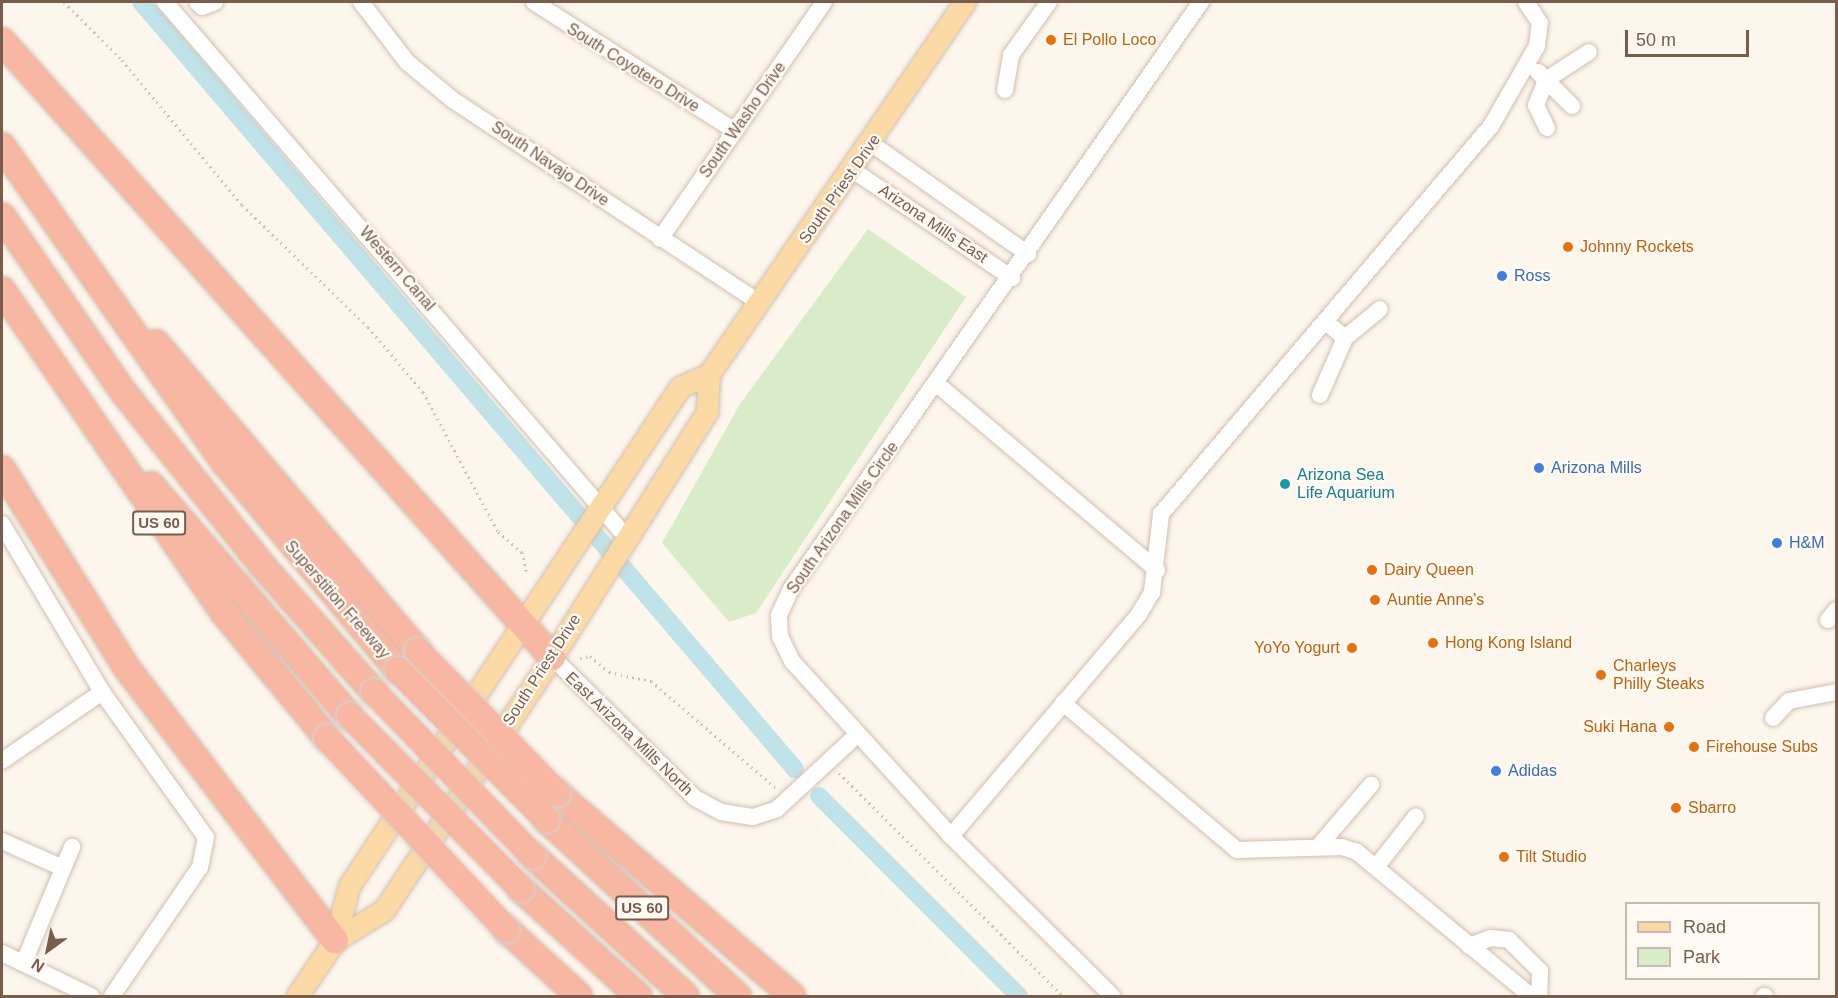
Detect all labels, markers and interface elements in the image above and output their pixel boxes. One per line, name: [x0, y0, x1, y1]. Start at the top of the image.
scale bar: [1628, 18, 1752, 56]
street label: South Coyotero Drive: [563, 19, 703, 117]
place label: El Pollo Loco: [1063, 30, 1156, 50]
text: 50 m: [1636, 30, 1676, 50]
marker: El Pollo Loco: [1044, 33, 1058, 47]
street label: South Washo Drive: [696, 58, 790, 182]
street label: South Navajo Drive: [487, 118, 613, 210]
street label: South Priest Drive: [795, 131, 885, 247]
street label: Arizona Mills East: [875, 180, 991, 268]
street label: Western Canal: [355, 223, 439, 315]
place label: Johnny Rockets: [1580, 237, 1694, 257]
marker: Johnny Rockets: [1561, 240, 1575, 254]
place label: Ross: [1514, 266, 1550, 286]
marker: Ross: [1495, 269, 1509, 283]
street label: South Arizona Mills Circle: [783, 438, 903, 598]
place label: Arizona Mills: [1551, 458, 1642, 478]
marker: Arizona Mills: [1532, 461, 1546, 475]
place label: Arizona Sea Life Aquarium: [1297, 465, 1396, 503]
marker: Arizona Sea Life Aquarium: [1278, 477, 1292, 491]
road number: US 60: [132, 511, 186, 535]
place label: H&M: [1789, 533, 1825, 553]
marker: H&M: [1770, 536, 1784, 550]
street label: Superstition Freeway: [280, 537, 394, 663]
place label: Dairy Queen: [1384, 560, 1474, 580]
marker: Dairy Queen: [1365, 563, 1379, 577]
place label: Auntie Anne's: [1387, 590, 1485, 610]
marker: Auntie Anne's: [1368, 593, 1382, 607]
street label: South Priest Drive: [499, 611, 585, 729]
place label: Hong Kong Island: [1445, 633, 1572, 653]
marker: Hong Kong Island: [1426, 636, 1440, 650]
place label: YoYo Yogurt: [1254, 638, 1340, 658]
marker: YoYo Yogurt: [1345, 641, 1359, 655]
place label: Charleys Philly Steaks: [1613, 656, 1705, 694]
street label: East Arizona Mills North: [561, 668, 697, 800]
marker: Charleys Philly Steaks: [1594, 668, 1608, 682]
place label: Suki Hana: [1583, 717, 1657, 737]
marker: Suki Hana: [1662, 720, 1676, 734]
place label: Firehouse Subs: [1706, 737, 1818, 757]
marker: Firehouse Subs: [1687, 740, 1701, 754]
place label: Adidas: [1508, 761, 1557, 781]
marker: Adidas: [1489, 764, 1503, 778]
place label: Sbarro: [1688, 798, 1736, 818]
marker: Sbarro: [1669, 801, 1683, 815]
place label: Tilt Studio: [1516, 847, 1587, 867]
marker: Tilt Studio: [1497, 850, 1511, 864]
road number: US 60: [615, 896, 669, 920]
legend: [1625, 902, 1820, 980]
text: Road: [1683, 917, 1726, 937]
north arrow: [18, 920, 78, 980]
text: Park: [1683, 947, 1720, 967]
text: N: [28, 955, 47, 976]

